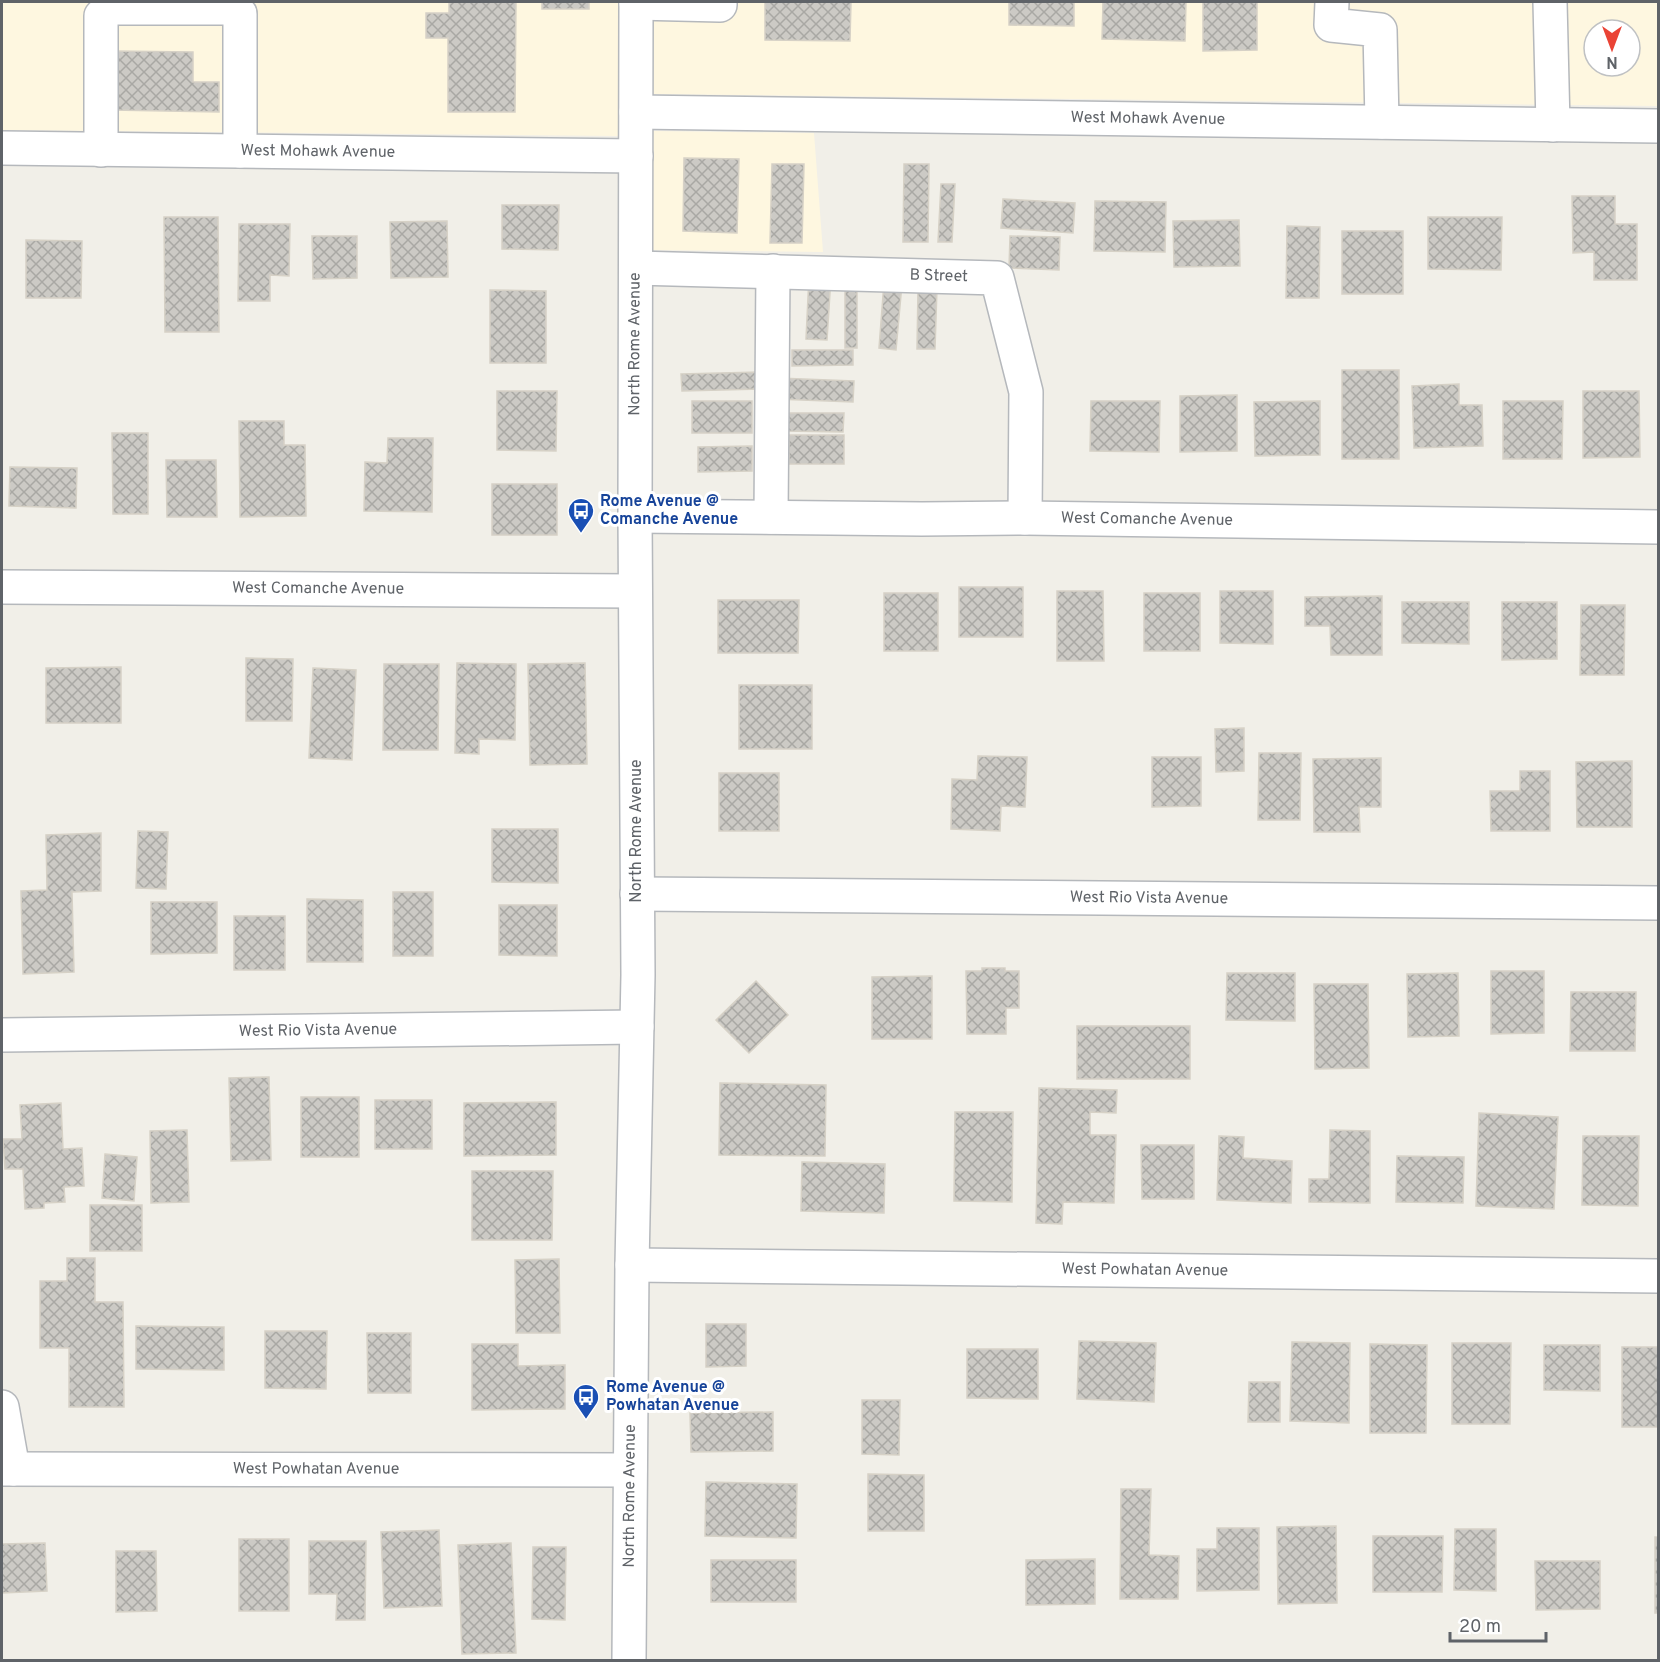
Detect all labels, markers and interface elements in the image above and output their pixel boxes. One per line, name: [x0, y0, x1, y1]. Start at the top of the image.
north arrow: [1582, 18, 1642, 78]
text: N: [1606, 51, 1618, 71]
street label: West Mohawk Avenue: [1071, 108, 1225, 130]
street label: West Mohawk Avenue: [241, 141, 395, 163]
street label: B Street: [909, 266, 968, 287]
street label: North Rome Avenue: [625, 272, 645, 416]
place label: Rome Avenue @ Comanche Avenue: [600, 492, 738, 530]
bus stop icon: Rome Avenue @ Comanche Avenue: [566, 496, 596, 534]
street label: West Comanche Avenue: [1061, 509, 1233, 531]
street label: West Comanche Avenue: [232, 578, 404, 600]
street label: North Rome Avenue: [627, 759, 647, 903]
street label: West Rio Vista Avenue: [1070, 888, 1228, 909]
street label: West Rio Vista Avenue: [239, 1020, 397, 1042]
street label: West Powhatan Avenue: [1062, 1260, 1228, 1281]
place label: Rome Avenue @ Powhatan Avenue: [606, 1378, 739, 1416]
bus stop icon: Rome Avenue @ Powhatan Avenue: [571, 1382, 601, 1420]
street label: North Rome Avenue: [620, 1424, 641, 1568]
street label: West Powhatan Avenue: [233, 1459, 399, 1480]
scale bar: [1450, 1605, 1546, 1643]
text: 20 m: [1459, 1616, 1501, 1639]

